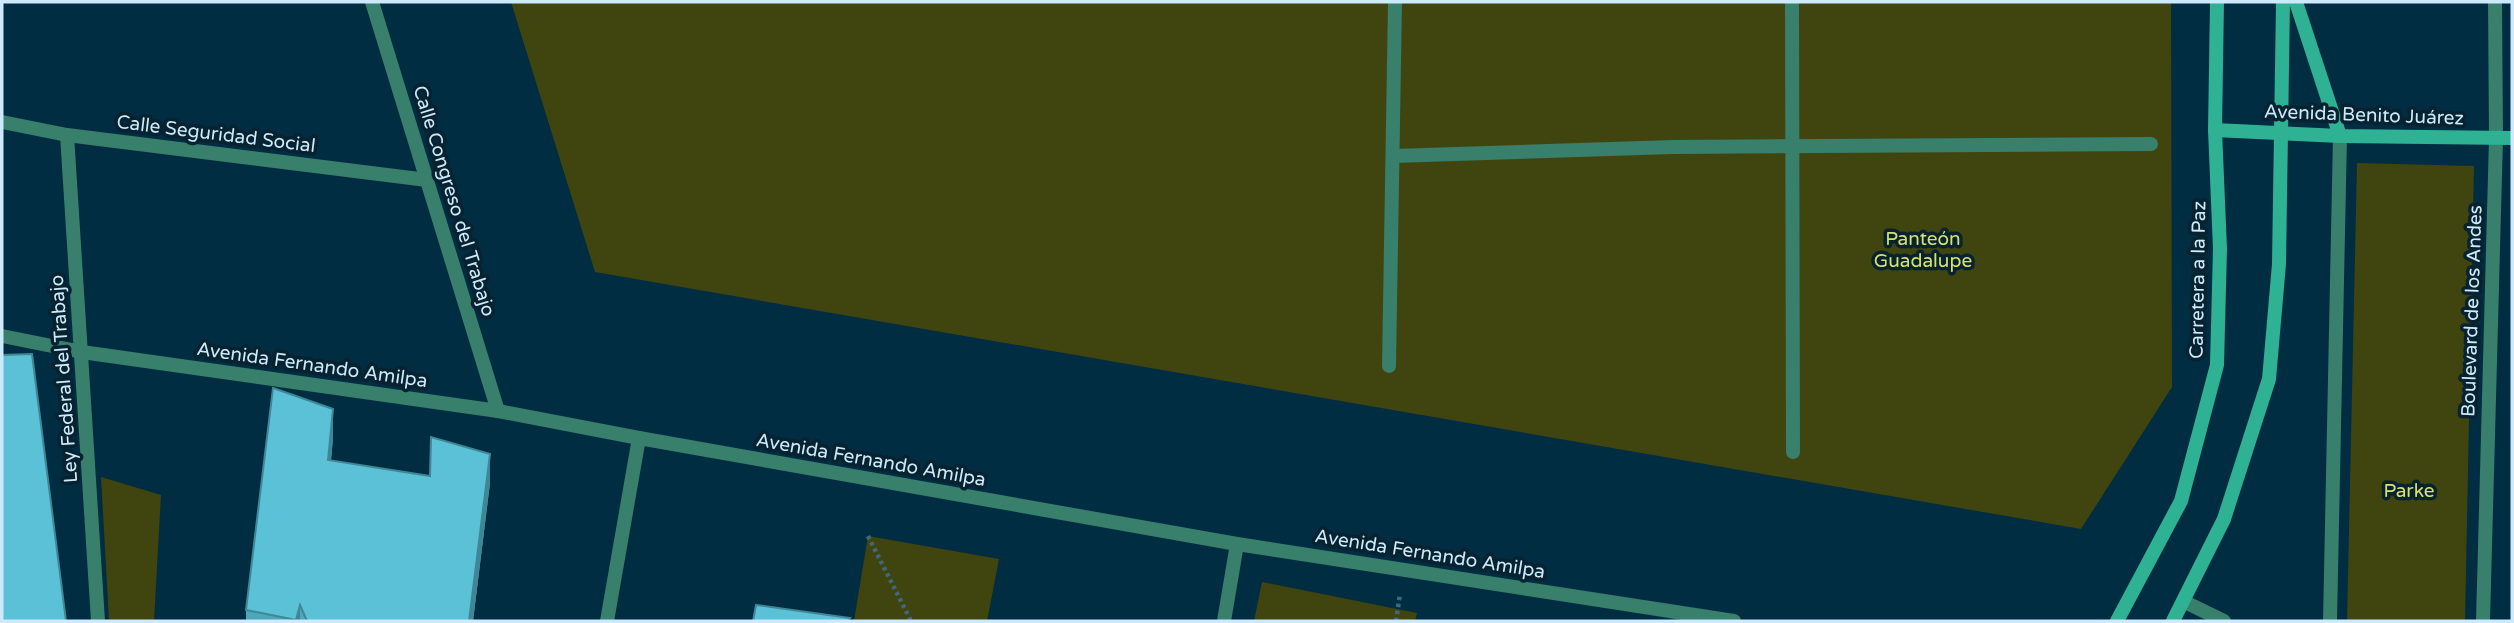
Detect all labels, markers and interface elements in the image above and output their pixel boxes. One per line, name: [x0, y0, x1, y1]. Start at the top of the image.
street label: Calle Congreso del Trabajo: [408, 83, 500, 319]
street label: Avenida Benito Juárez: [2264, 101, 2464, 129]
street label: Calle Seguridad Social: [115, 111, 317, 157]
street label: Carretera a la Paz: [2186, 201, 2210, 359]
street label: Boulevard de los Andes: [2457, 205, 2487, 417]
park label: Panteón Guadalupe: [1874, 228, 1972, 272]
street label: Ley Federal del Trabajo: [46, 274, 82, 484]
street label: Avenida Fernando Amilpa: [195, 338, 429, 392]
street label: Avenida Fernando Amilpa: [754, 429, 988, 491]
park label: Parke: [2383, 480, 2435, 502]
street label: Avenida Fernando Amilpa: [1313, 525, 1547, 583]

